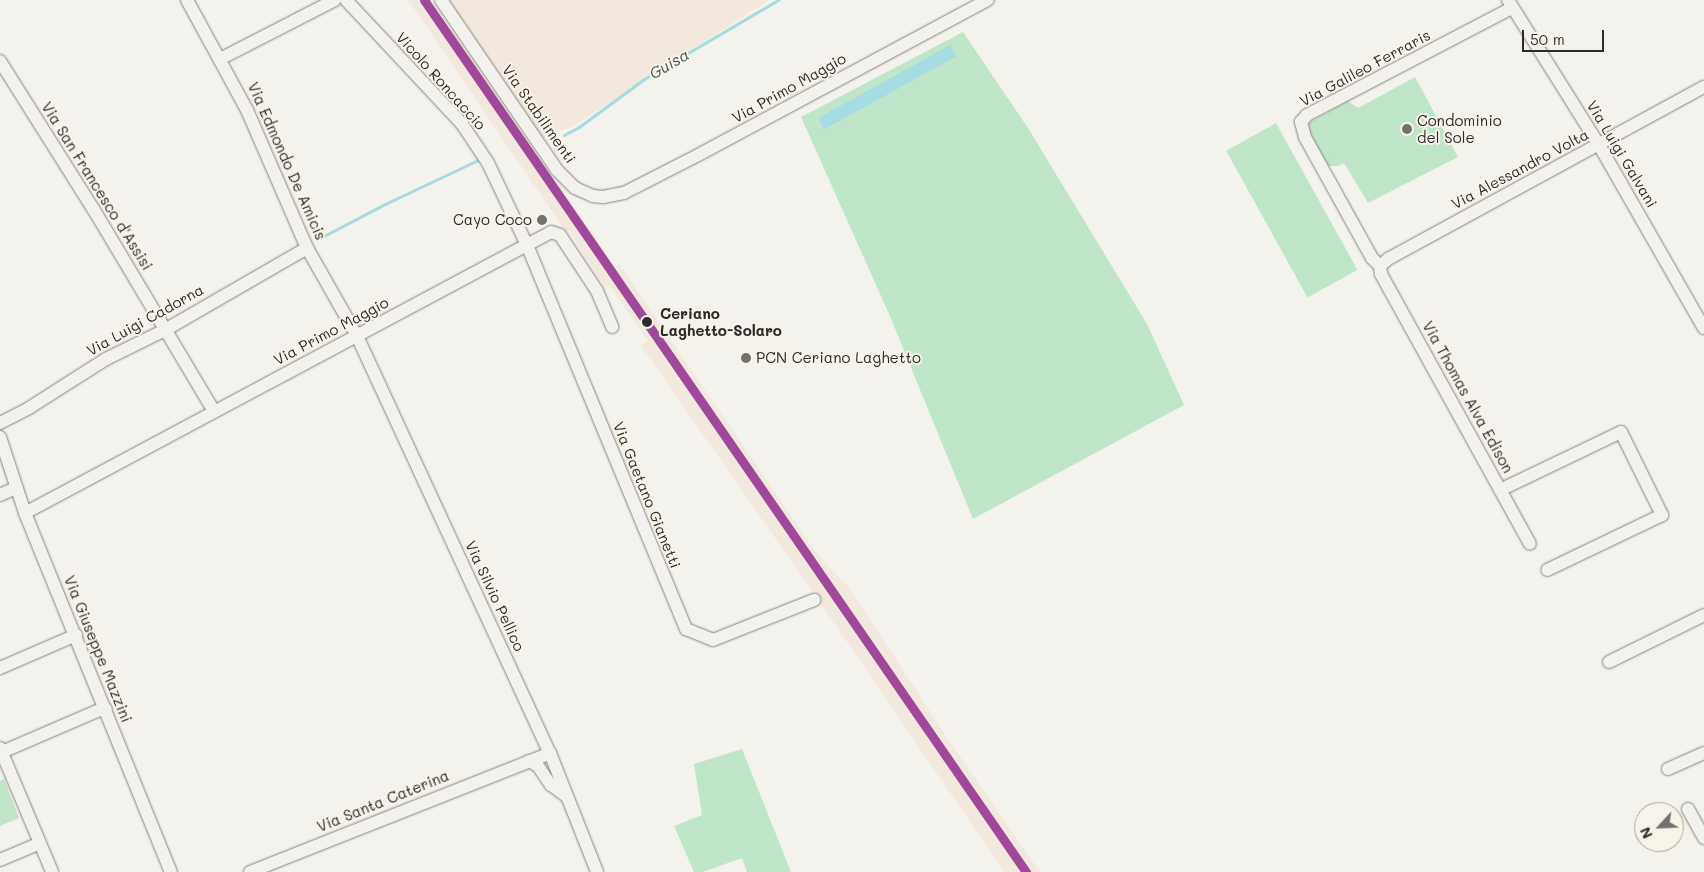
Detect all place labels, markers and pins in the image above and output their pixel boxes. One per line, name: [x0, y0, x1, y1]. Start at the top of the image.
place label: Condominio del Sole: [1417, 111, 1502, 146]
marker: Condominio del Sole: [1401, 123, 1413, 135]
place label: Cayo Coco: [453, 211, 532, 229]
marker: Cayo Coco: [536, 214, 548, 226]
place label: Ceriano Laghetto-Solaro: [660, 304, 782, 339]
marker: Ceriano Laghetto-Solaro: [638, 313, 656, 331]
place label: PCN Ceriano Laghetto: [756, 349, 921, 367]
marker: PCN Ceriano Laghetto: [740, 352, 752, 364]

